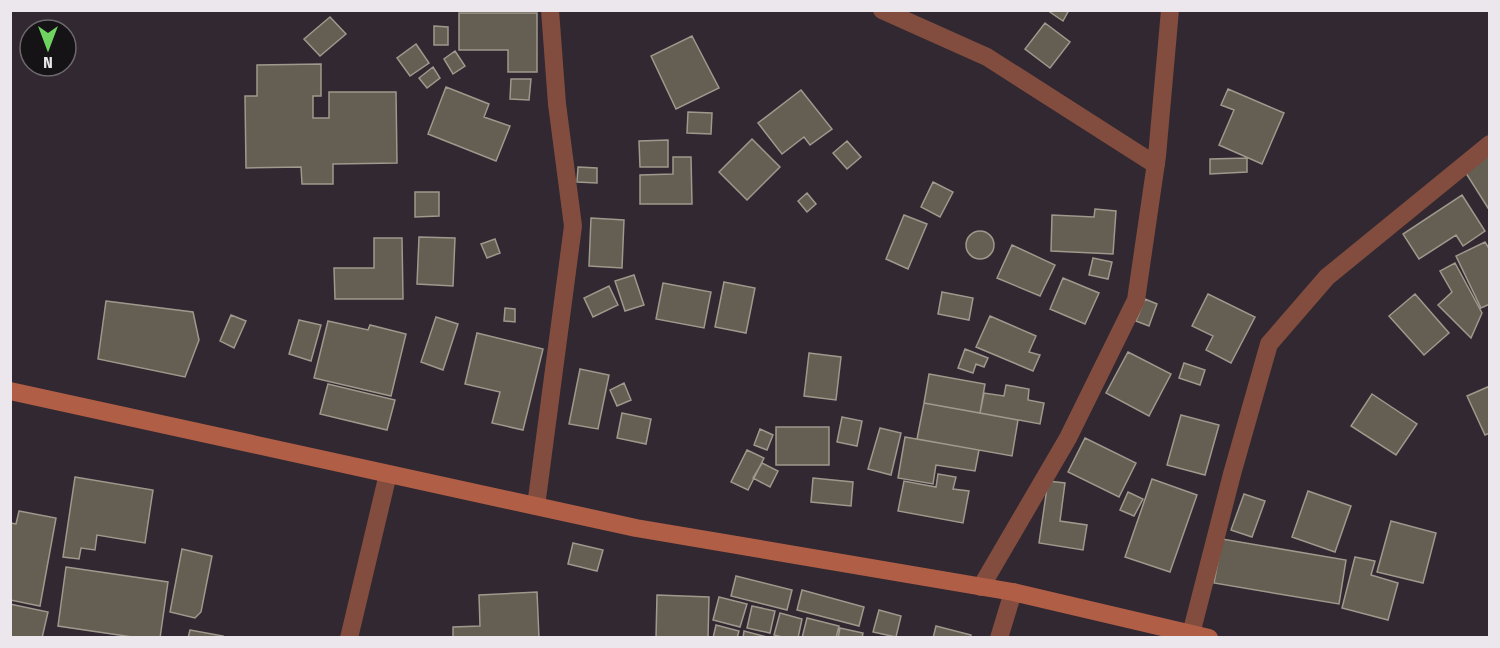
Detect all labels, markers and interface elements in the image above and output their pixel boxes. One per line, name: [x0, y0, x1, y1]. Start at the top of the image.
north arrow: [18, 18, 78, 78]
text: N: [43, 53, 53, 72]

